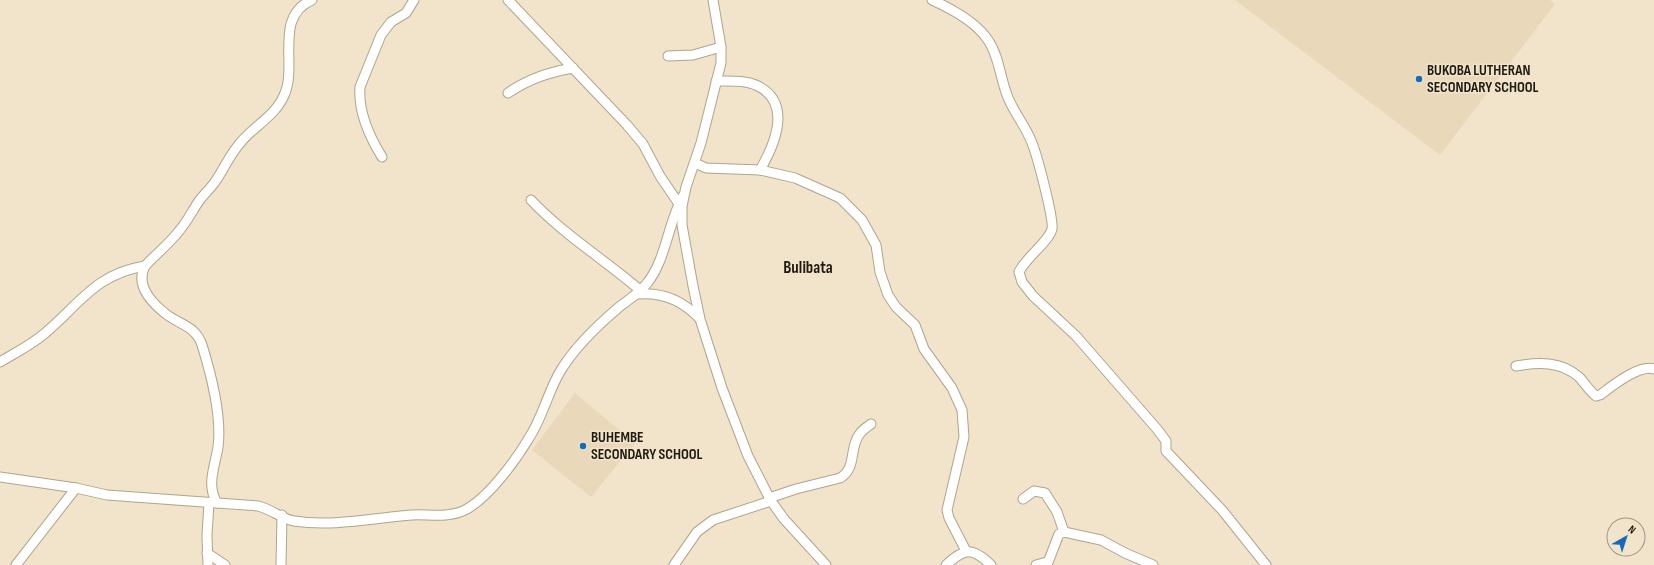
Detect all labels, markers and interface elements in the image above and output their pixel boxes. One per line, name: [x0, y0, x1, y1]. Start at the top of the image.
place label: BUKOBA LUTHERAN SECONDARY SCHOOL: [1427, 61, 1538, 97]
marker: BUKOBA LUTHERAN SECONDARY SCHOOL: [1414, 74, 1424, 84]
district label: Bulibata: [783, 258, 833, 278]
place label: BUHEMBE SECONDARY SCHOOL: [591, 428, 702, 464]
marker: BUHEMBE SECONDARY SCHOOL: [578, 441, 588, 451]
north arrow: [1606, 517, 1646, 557]
text: N: [1626, 523, 1638, 537]

